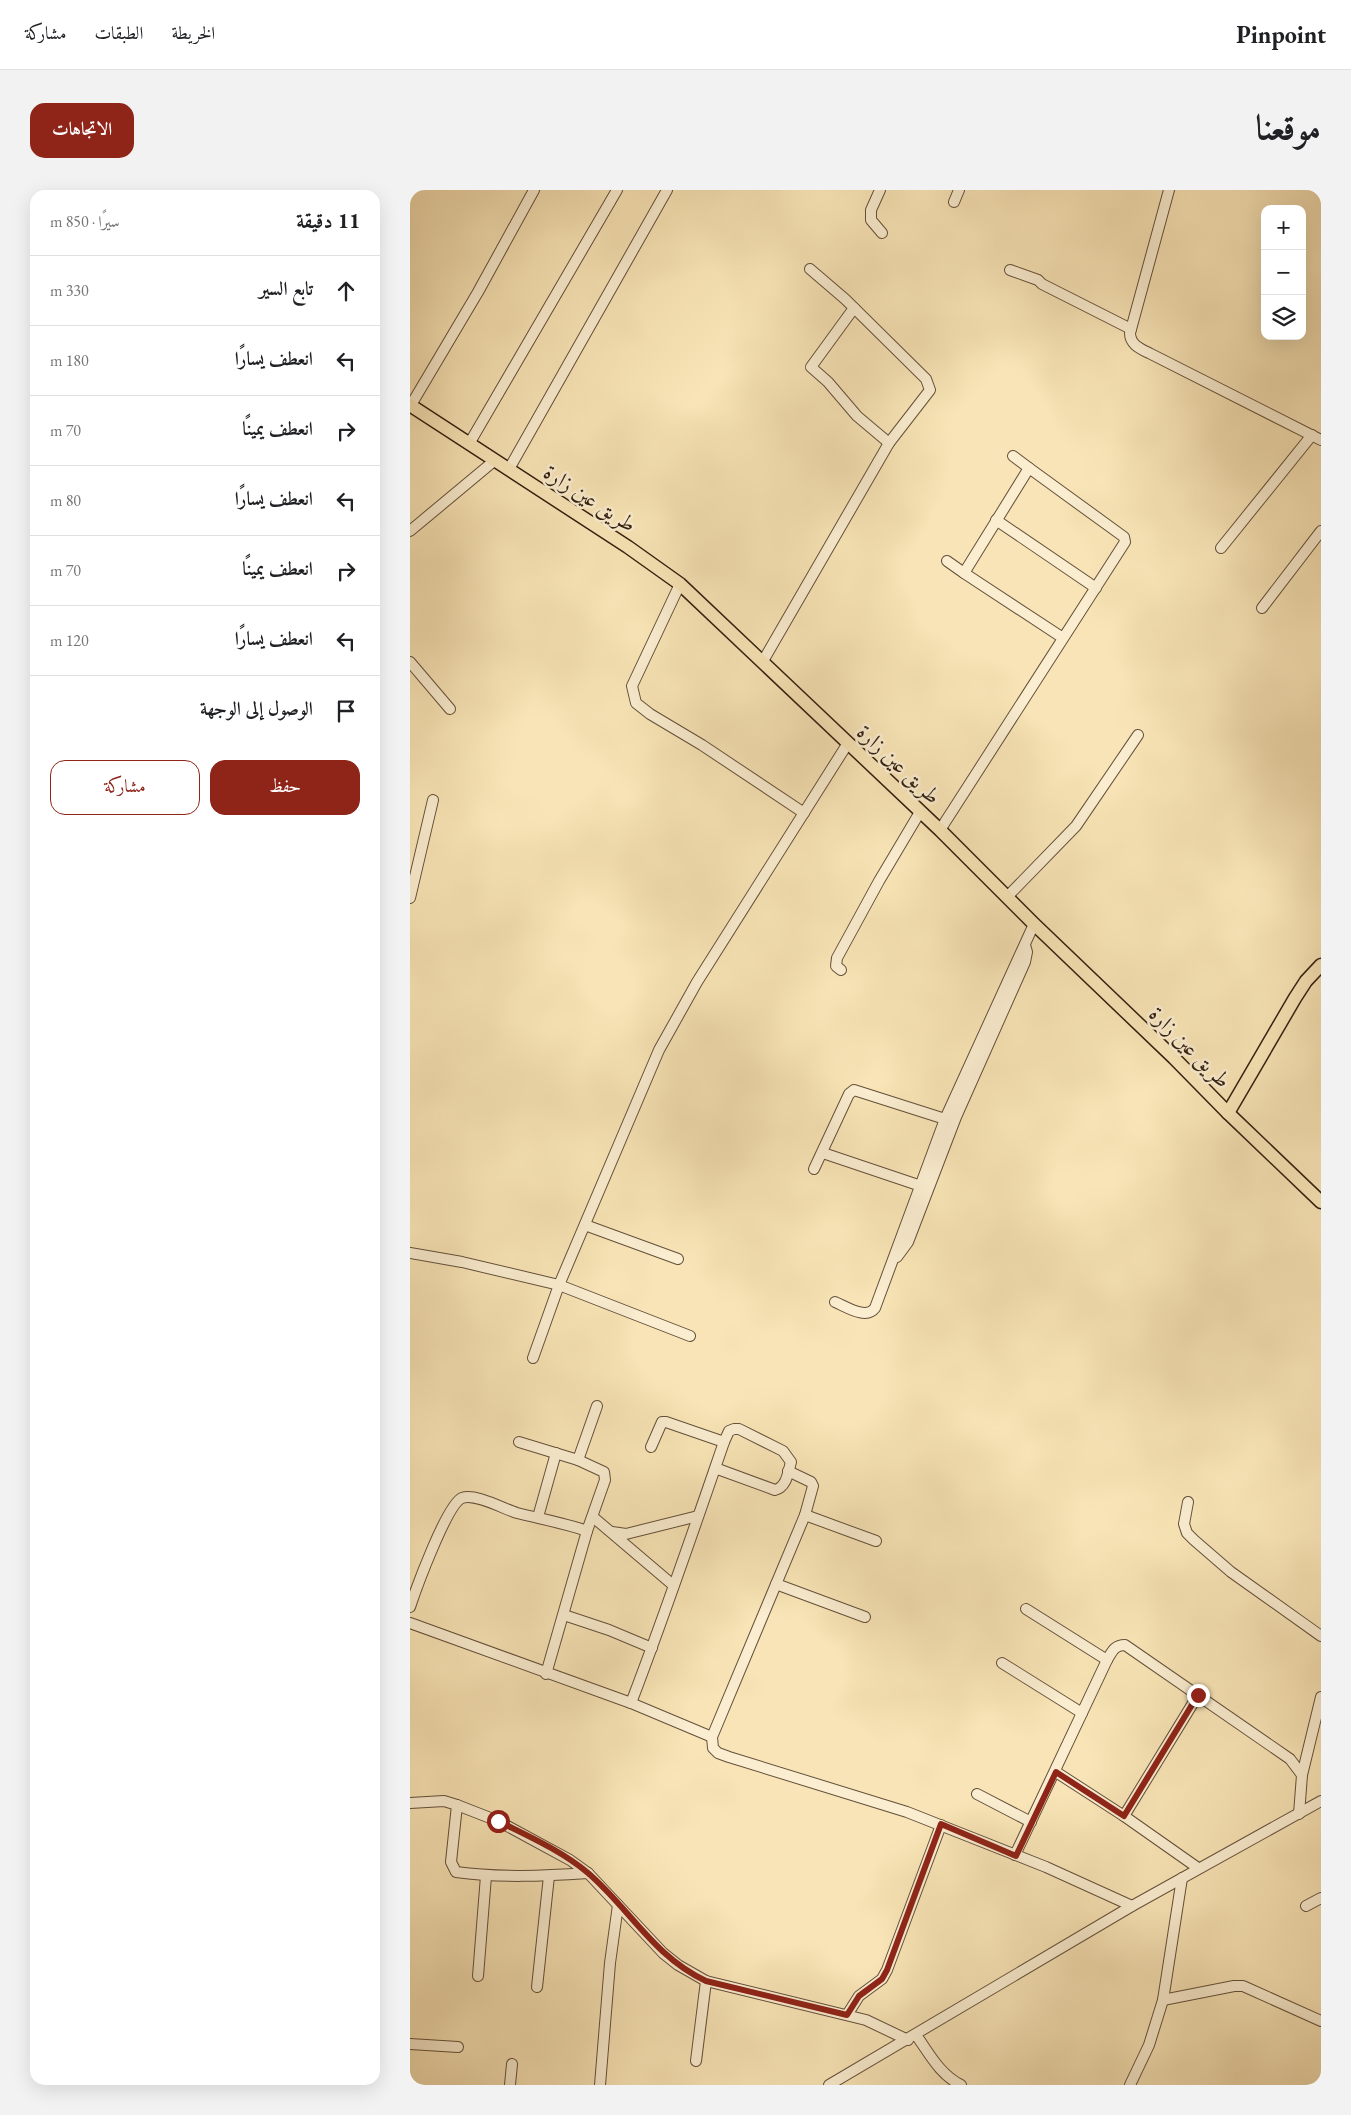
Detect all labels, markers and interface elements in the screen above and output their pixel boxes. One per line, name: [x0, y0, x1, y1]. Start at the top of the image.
text: Pinpoint: [1236, 19, 1326, 50]
text: مشاركة: [25, 21, 66, 44]
text: الطبقات: [94, 21, 143, 44]
text: الخريطة: [171, 21, 215, 44]
button: الاتجاهات: [30, 103, 134, 158]
text: موقعنا: [1256, 104, 1321, 149]
map controls: [1261, 205, 1306, 340]
button: +: [1261, 205, 1306, 250]
text: 11 دقيقة: [296, 207, 360, 234]
text: سيرًا · 850 m: [50, 211, 120, 232]
button: −: [1261, 250, 1306, 295]
text: تابع السير: [259, 276, 313, 301]
icon: ahead: [332, 277, 360, 305]
text: 330 m: [50, 280, 89, 301]
button: layers: [1261, 295, 1306, 340]
text: انعطف يسارًا: [235, 346, 313, 371]
icon: left: [332, 347, 360, 375]
text: 180 m: [50, 350, 89, 371]
text: انعطف يمينًا: [242, 416, 313, 441]
icon: right: [332, 417, 360, 445]
text: 70 m: [50, 420, 81, 441]
street label: طريق عين زارة: [538, 457, 642, 539]
text: انعطف يسارًا: [235, 486, 313, 511]
icon: left: [332, 487, 360, 515]
text: 80 m: [50, 490, 81, 511]
text: انعطف يمينًا: [242, 556, 313, 581]
icon: right: [332, 557, 360, 585]
text: 70 m: [50, 560, 81, 581]
text: انعطف يسارًا: [235, 626, 313, 651]
icon: left: [332, 627, 360, 655]
text: 120 m: [50, 630, 89, 651]
text: الوصول إلى الوجهة: [200, 696, 313, 721]
icon: arrive: [332, 697, 360, 725]
street label: طريق عين زارة: [851, 718, 947, 810]
button: مشاركة: [50, 760, 200, 815]
button: حفظ: [210, 760, 360, 815]
street label: طريق عين زارة: [1143, 1000, 1237, 1094]
route end: [1187, 1684, 1210, 1707]
route start: [487, 1810, 510, 1833]

